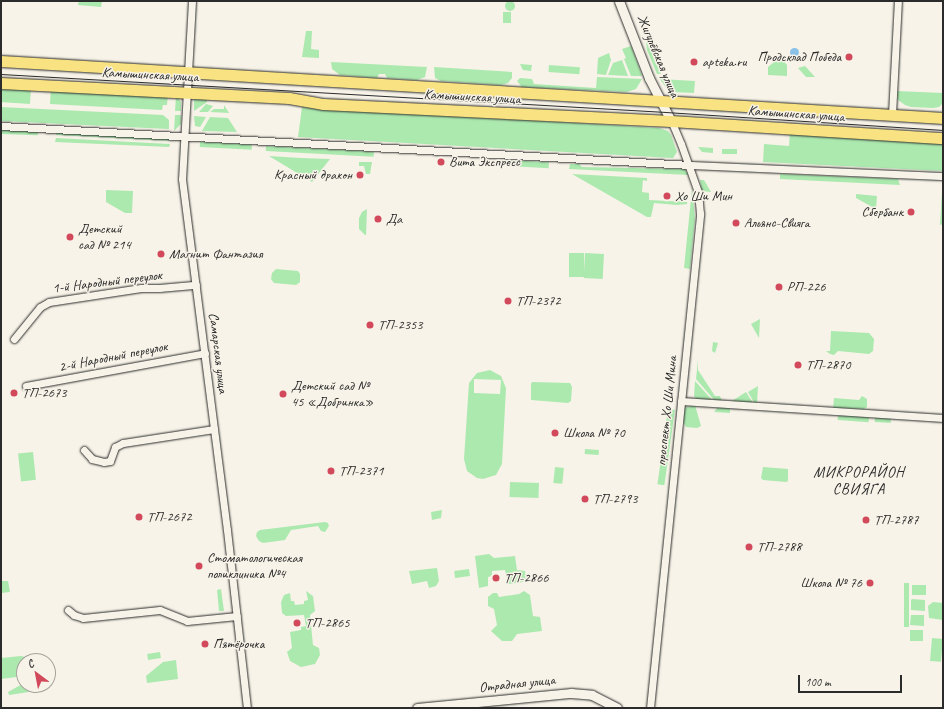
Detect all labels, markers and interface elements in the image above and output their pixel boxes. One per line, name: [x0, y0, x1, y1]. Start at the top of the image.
street label: Жигулёвская улица: [633, 12, 683, 100]
place label: Продсклад Победа: [757, 49, 841, 65]
marker: Продсклад Победа: [844, 52, 854, 62]
place label: apteka.ru: [702, 54, 746, 70]
marker: apteka.ru: [689, 57, 699, 67]
street label: Камышинская улица: [101, 64, 199, 86]
street label: Камышинская улица: [423, 86, 521, 108]
street label: Камышинская улица: [747, 102, 845, 126]
place label: Вита Экспресс: [449, 154, 520, 170]
marker: Вита Экспресс: [436, 157, 446, 167]
place label: Красный дракон: [274, 167, 352, 183]
marker: Красный дракон: [355, 170, 365, 180]
place label: Хо Ши Мин: [675, 188, 731, 204]
marker: Хо Ши Мин: [662, 191, 672, 201]
place label: Сбербанк: [862, 204, 903, 220]
marker: Сбербанк: [906, 207, 916, 217]
place label: Да: [386, 211, 402, 227]
marker: Да: [373, 214, 383, 224]
place label: Альянс-Свияга: [744, 215, 809, 231]
marker: Альянс-Свияга: [731, 218, 741, 228]
place label: Детский сад № 214: [78, 221, 131, 254]
marker: Детский сад № 214: [65, 232, 75, 242]
place label: Магнит Фантазия: [169, 246, 261, 262]
marker: Магнит Фантазия: [156, 249, 166, 259]
street label: 1-й Народный переулок: [51, 267, 163, 297]
place label: РП-226: [787, 279, 825, 295]
marker: РП-226: [774, 282, 784, 292]
place label: ТП-2372: [516, 293, 561, 309]
marker: ТП-2372: [503, 296, 513, 306]
street label: Самарская улица: [205, 311, 231, 395]
place label: ТП-2353: [378, 317, 423, 333]
marker: ТП-2353: [365, 320, 375, 330]
street label: 2-й Народный переулок: [57, 338, 169, 376]
street label: проспект Хо Ши Мина: [653, 356, 681, 466]
place label: ТП-2870: [806, 357, 851, 373]
marker: ТП-2870: [793, 360, 803, 370]
place label: Детский сад № 45 «Добринка»: [291, 378, 374, 410]
place label: ТП-2673: [22, 385, 67, 401]
marker: ТП-2673: [9, 388, 19, 398]
marker: Детский сад № 45 «Добринка»: [278, 389, 288, 399]
place label: Школа № 70: [563, 425, 625, 441]
marker: Школа № 70: [550, 428, 560, 438]
place label: ТП-2371: [339, 463, 384, 479]
district label: МИКРОРАЙОН СВИЯГА: [813, 463, 905, 498]
marker: ТП-2371: [326, 466, 336, 476]
place label: ТП-2793: [593, 491, 638, 507]
marker: ТП-2793: [580, 494, 590, 504]
place label: ТП-2672: [147, 509, 192, 525]
marker: ТП-2672: [134, 512, 144, 522]
place label: ТП-2787: [874, 512, 919, 528]
marker: ТП-2787: [861, 515, 871, 525]
place label: ТП-2788: [757, 539, 802, 555]
marker: ТП-2788: [744, 542, 754, 552]
place label: Стоматологическая поликлиника №4: [207, 550, 302, 582]
marker: Стоматологическая поликлиника №4: [194, 561, 204, 571]
place label: ТП-2866: [504, 570, 549, 586]
marker: ТП-2866: [491, 573, 501, 583]
place label: Школа № 76: [800, 575, 862, 591]
marker: Школа № 76: [865, 578, 875, 588]
place label: ТП-2865: [305, 615, 350, 631]
marker: ТП-2865: [292, 618, 302, 628]
place label: Пятёрочка: [213, 636, 264, 652]
marker: Пятёрочка: [200, 639, 210, 649]
north arrow: [16, 653, 56, 693]
text: С: [24, 656, 36, 671]
scale bar: [800, 667, 904, 693]
street label: Отрадная улица: [478, 672, 556, 696]
text: 100 m: [805, 674, 831, 690]

